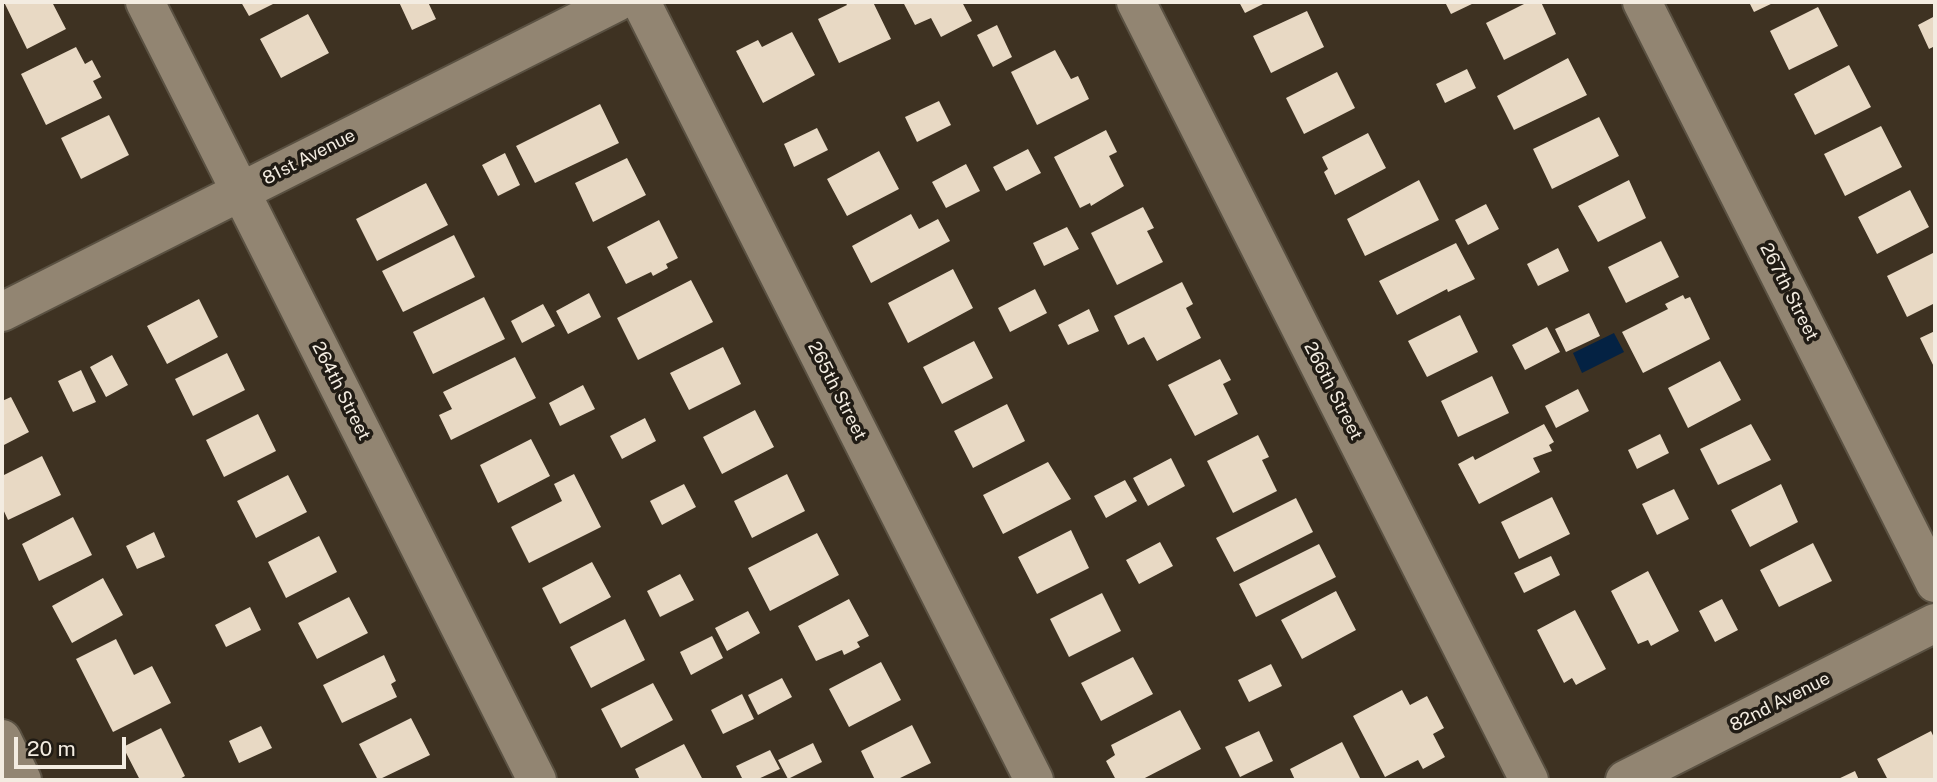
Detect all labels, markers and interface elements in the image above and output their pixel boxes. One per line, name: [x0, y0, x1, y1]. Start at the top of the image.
street label: 81st Avenue: [259, 124, 359, 190]
street label: 267th Street: [1755, 240, 1823, 344]
street label: 264th Street: [307, 338, 375, 444]
street label: 265th Street: [803, 338, 871, 444]
street label: 266th Street: [1299, 338, 1367, 444]
street label: 82nd Avenue: [1726, 667, 1834, 737]
scale bar: [18, 722, 130, 766]
text: 20 m: [27, 736, 76, 761]

